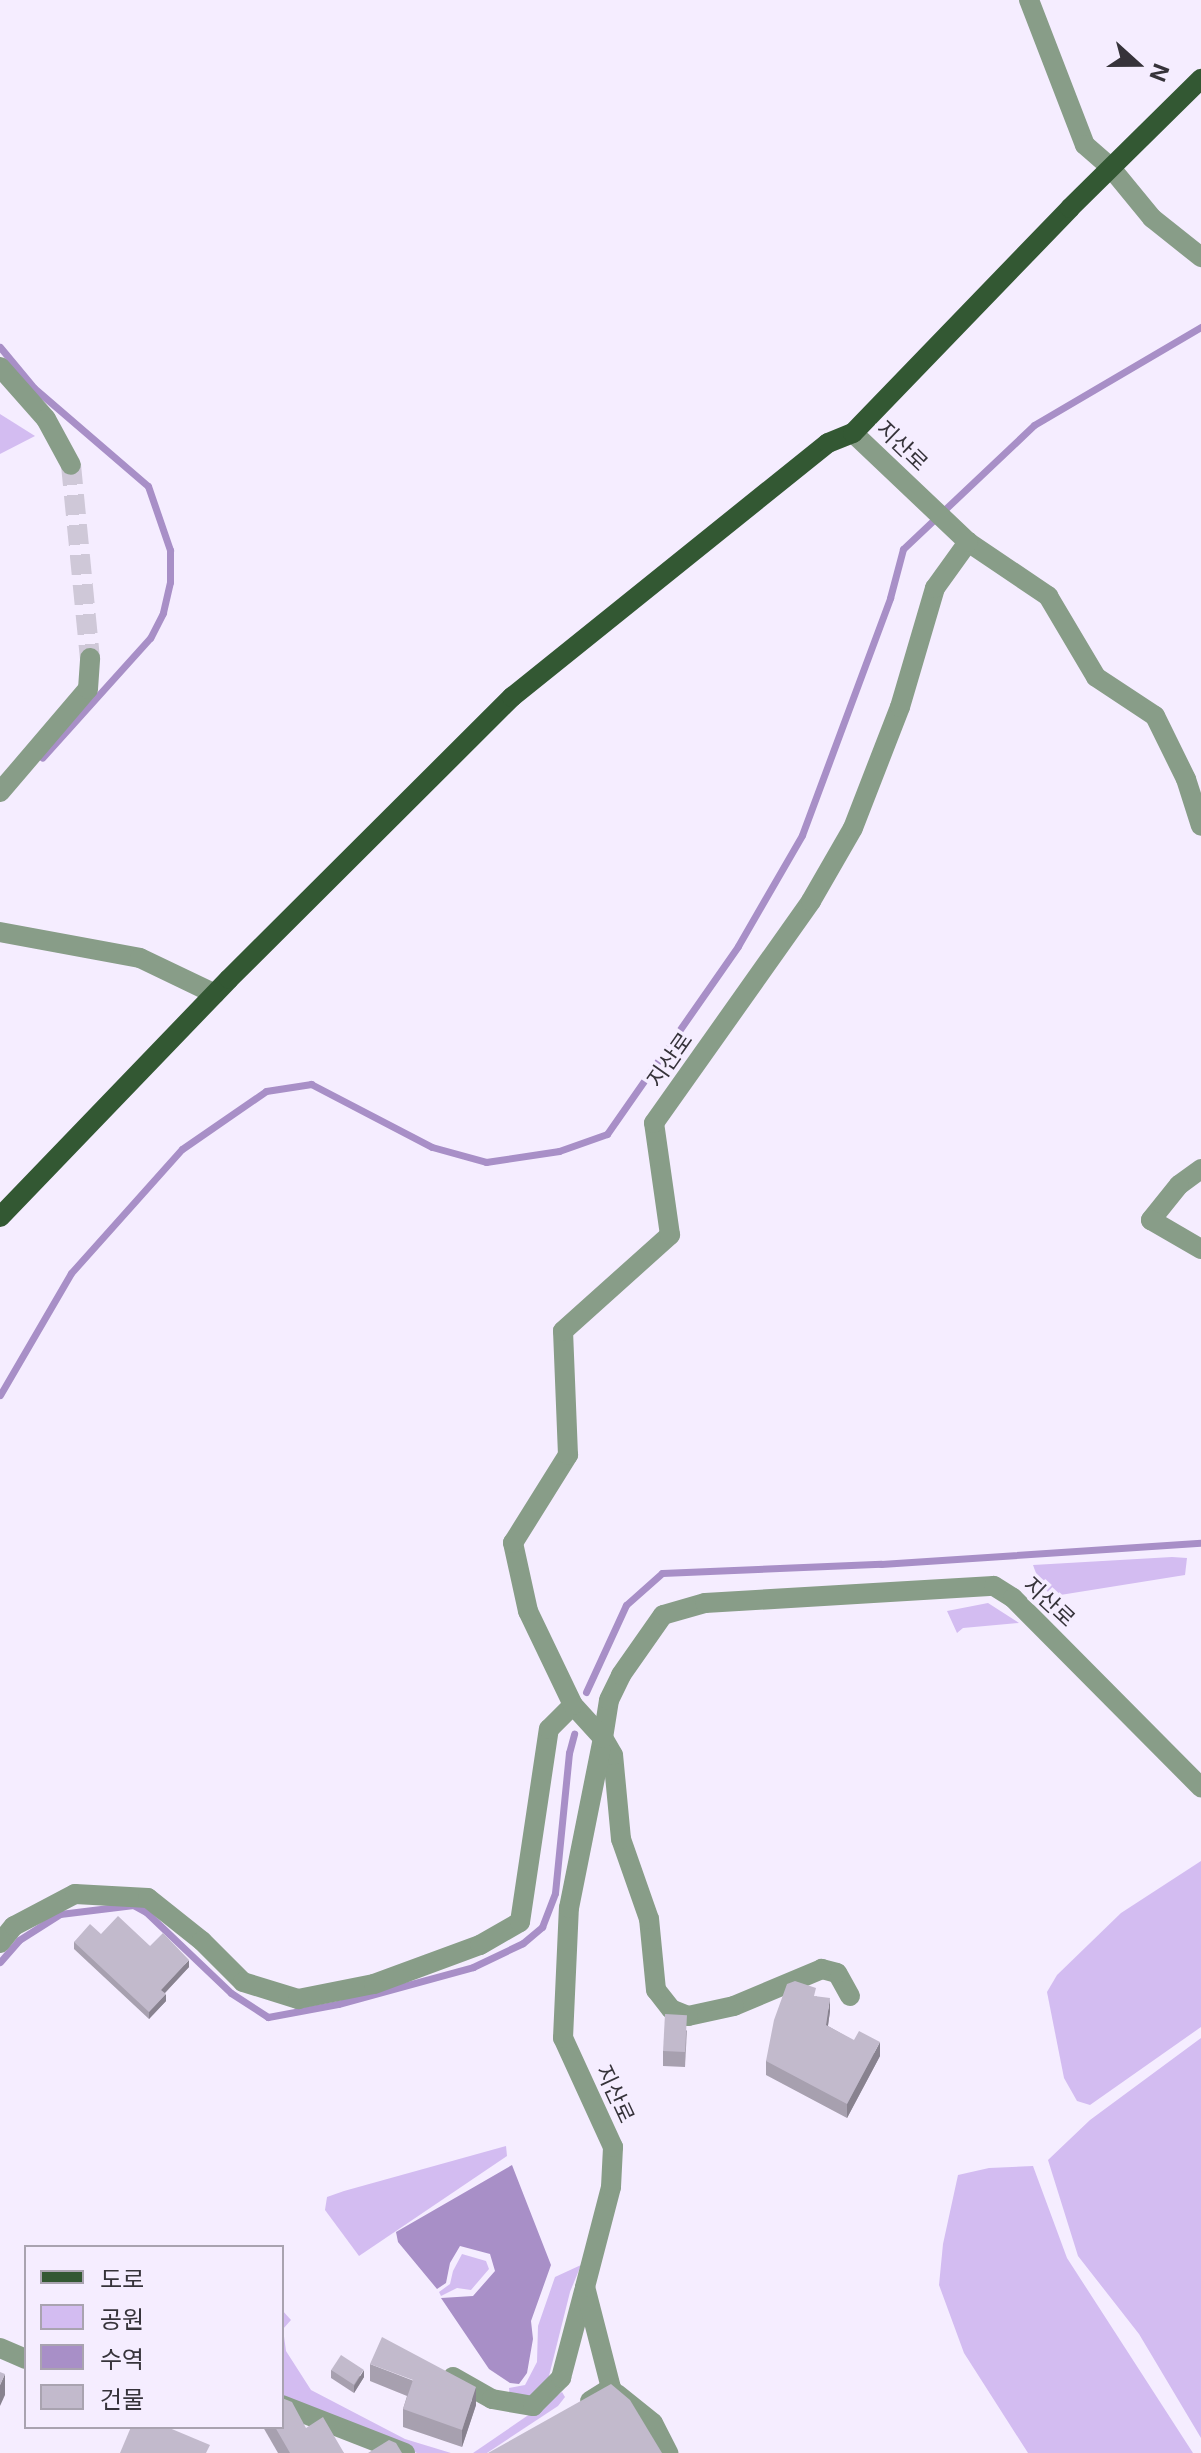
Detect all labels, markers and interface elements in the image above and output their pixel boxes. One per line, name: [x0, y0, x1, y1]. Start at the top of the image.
north arrow: [1097, 24, 1177, 104]
text: N: [1144, 60, 1175, 85]
street label: 지산로: [871, 415, 933, 477]
street label: 지산로: [642, 1028, 698, 1092]
street label: 지산로: [1018, 1572, 1080, 1632]
street label: 지산로: [590, 2061, 640, 2127]
legend: [24, 2245, 284, 2429]
text: 도로: [100, 2265, 144, 2294]
text: 공원: [100, 2305, 144, 2334]
text: 수역: [100, 2345, 144, 2374]
text: 건물: [100, 2385, 144, 2414]

